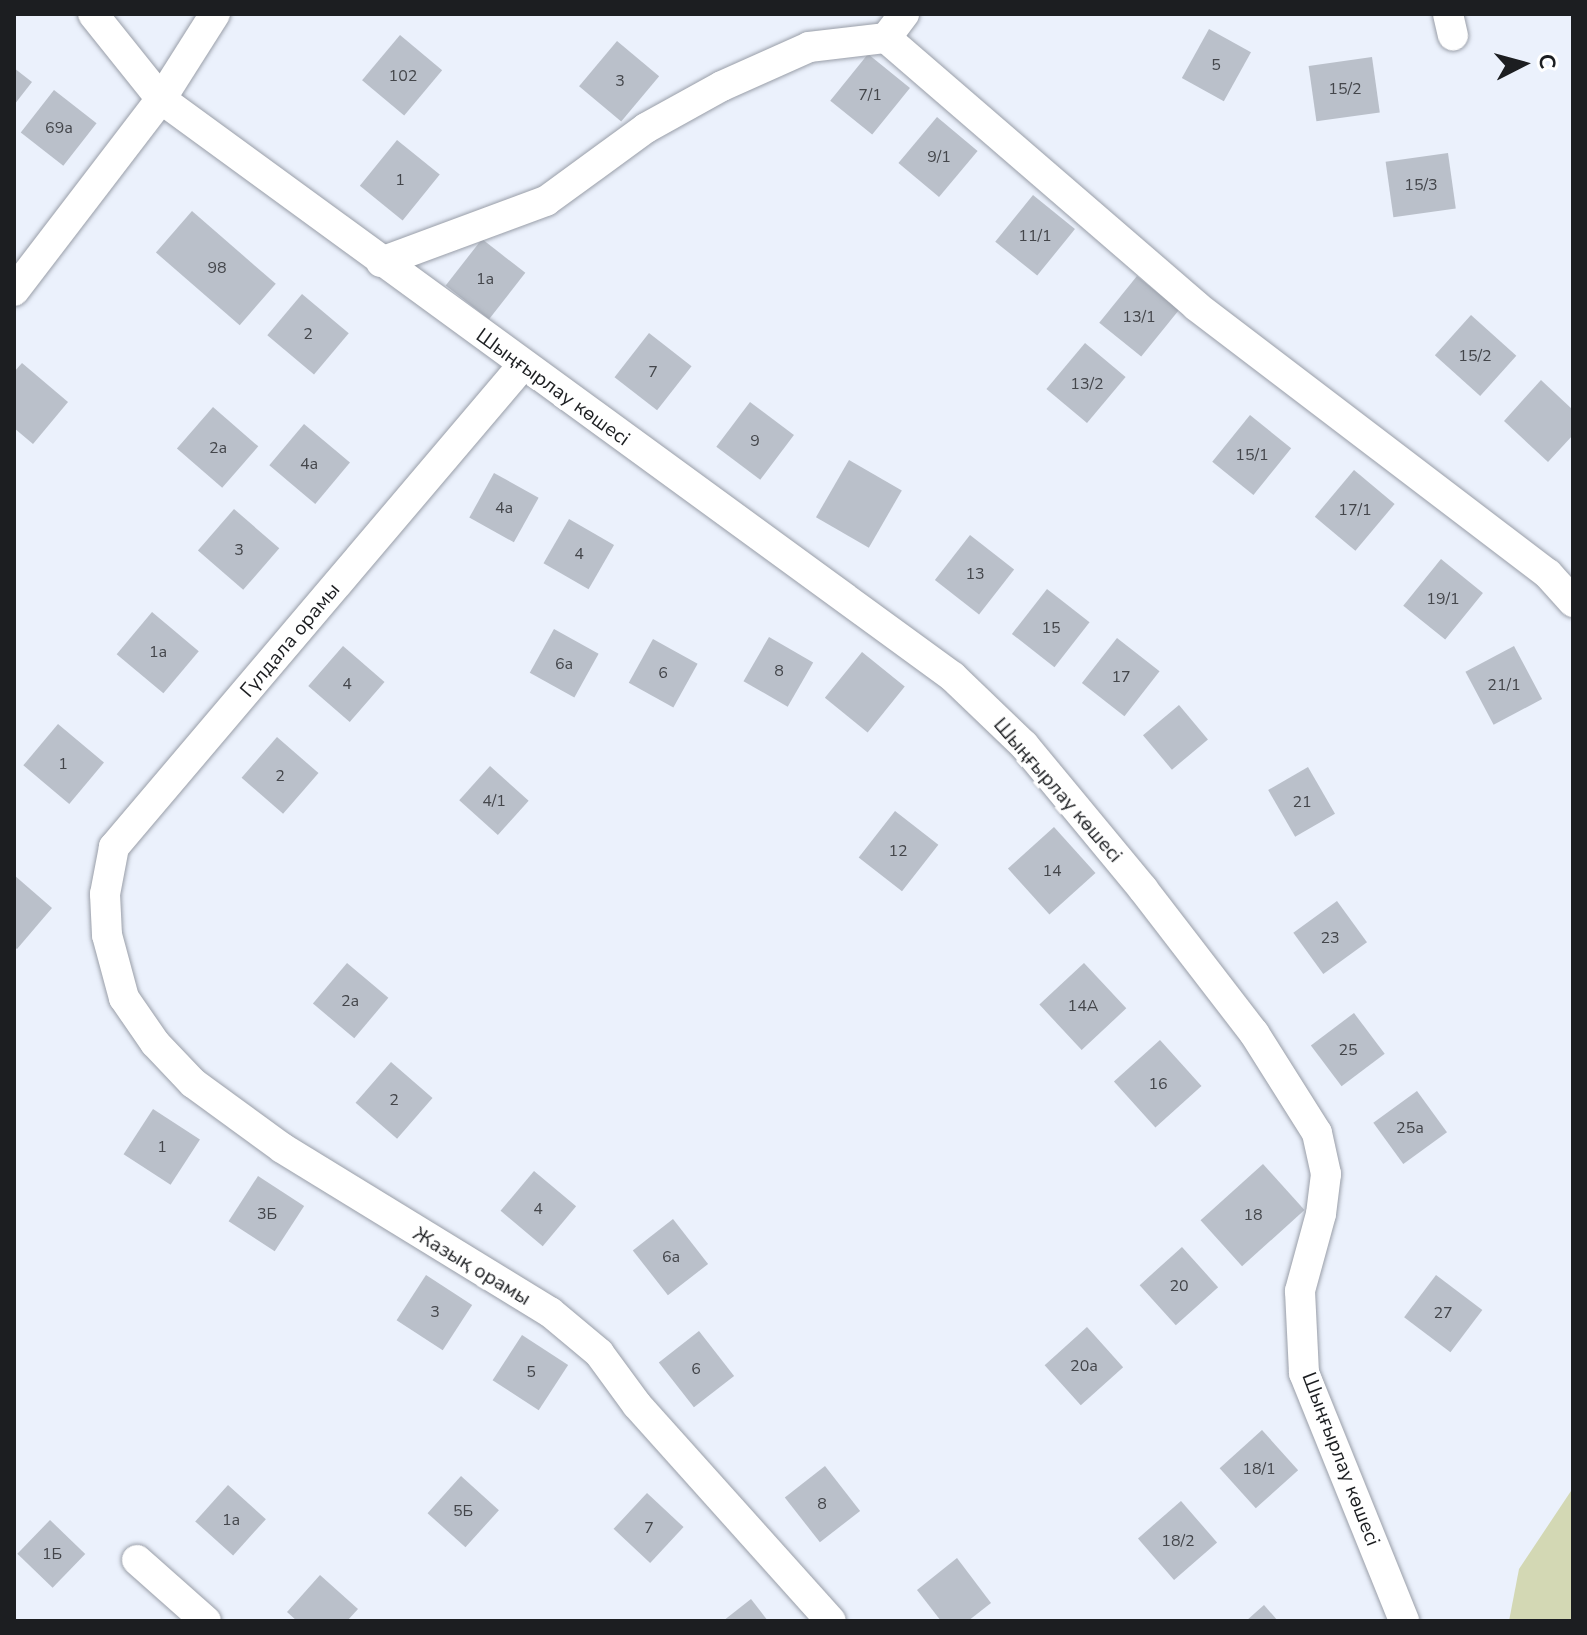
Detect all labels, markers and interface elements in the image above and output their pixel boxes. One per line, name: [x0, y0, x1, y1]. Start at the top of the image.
north arrow: [1483, 24, 1563, 104]
text: С: [1531, 52, 1563, 70]
house number: 5: [1211, 55, 1221, 75]
house number: 102: [389, 66, 417, 86]
house number: 3: [615, 71, 625, 91]
house number: 15/2: [1328, 79, 1362, 99]
house number: 7/1: [858, 85, 882, 105]
house number: 69а: [45, 118, 73, 138]
house number: 9/1: [927, 147, 951, 167]
house number: 1: [395, 170, 405, 190]
house number: 15/3: [1404, 175, 1438, 195]
house number: 11/1: [1018, 226, 1052, 246]
house number: 98: [207, 258, 227, 278]
house number: 1а: [476, 269, 494, 289]
house number: 13/1: [1122, 307, 1156, 327]
street label: Шыңғырлау көшесі: [472, 323, 634, 451]
house number: 2: [303, 324, 313, 344]
house number: 15/2: [1458, 346, 1492, 366]
house number: 7: [648, 362, 658, 382]
house number: 13/2: [1070, 374, 1104, 394]
house number: 9: [750, 431, 760, 451]
house number: 2а: [209, 438, 227, 458]
house number: 15/1: [1235, 445, 1269, 465]
house number: 4а: [300, 454, 318, 474]
house number: 4а: [495, 498, 513, 518]
house number: 17/1: [1338, 500, 1372, 520]
house number: 3: [234, 540, 244, 560]
house number: 4: [574, 544, 584, 564]
house number: 13: [965, 564, 985, 584]
street label: Гүлдала орамы: [235, 578, 345, 702]
house number: 19/1: [1426, 589, 1460, 609]
house number: 15: [1041, 618, 1061, 638]
house number: 1а: [149, 642, 167, 662]
house number: 6а: [555, 654, 573, 674]
house number: 8: [774, 661, 784, 681]
house number: 6: [658, 663, 668, 683]
house number: 17: [1111, 667, 1131, 687]
house number: 4: [342, 674, 352, 694]
house number: 21/1: [1487, 675, 1521, 695]
street label: Шыңғырлау көшесі: [989, 713, 1127, 867]
house number: 1: [58, 754, 68, 774]
house number: 2: [275, 766, 285, 786]
house number: 4/1: [482, 791, 506, 811]
house number: 21: [1292, 792, 1312, 812]
house number: 12: [888, 841, 908, 861]
house number: 14: [1042, 861, 1062, 881]
house number: 23: [1320, 928, 1340, 948]
house number: 2а: [341, 991, 359, 1011]
house number: 14А: [1068, 996, 1098, 1016]
house number: 25: [1338, 1040, 1358, 1060]
house number: 16: [1148, 1074, 1168, 1094]
house number: 2: [389, 1090, 399, 1110]
house number: 25а: [1396, 1118, 1424, 1138]
house number: 1: [157, 1137, 167, 1157]
house number: 4: [533, 1199, 543, 1219]
house number: 3Б: [257, 1204, 277, 1224]
house number: 18: [1243, 1205, 1263, 1225]
street label: Жазық орамы: [409, 1222, 535, 1310]
house number: 6а: [662, 1247, 680, 1267]
house number: 20: [1169, 1276, 1189, 1296]
house number: 3: [430, 1302, 440, 1322]
house number: 27: [1433, 1303, 1453, 1323]
house number: 20а: [1070, 1356, 1098, 1376]
house number: 6: [691, 1359, 701, 1379]
house number: 5: [526, 1362, 536, 1382]
street label: Шыңғырлау көшесі: [1297, 1369, 1385, 1549]
house number: 18/1: [1242, 1459, 1276, 1479]
house number: 8: [817, 1494, 827, 1514]
house number: 5Б: [453, 1501, 473, 1521]
house number: 1а: [222, 1510, 240, 1530]
house number: 7: [644, 1518, 654, 1538]
house number: 18/2: [1161, 1531, 1195, 1551]
house number: 1Б: [42, 1544, 62, 1564]

